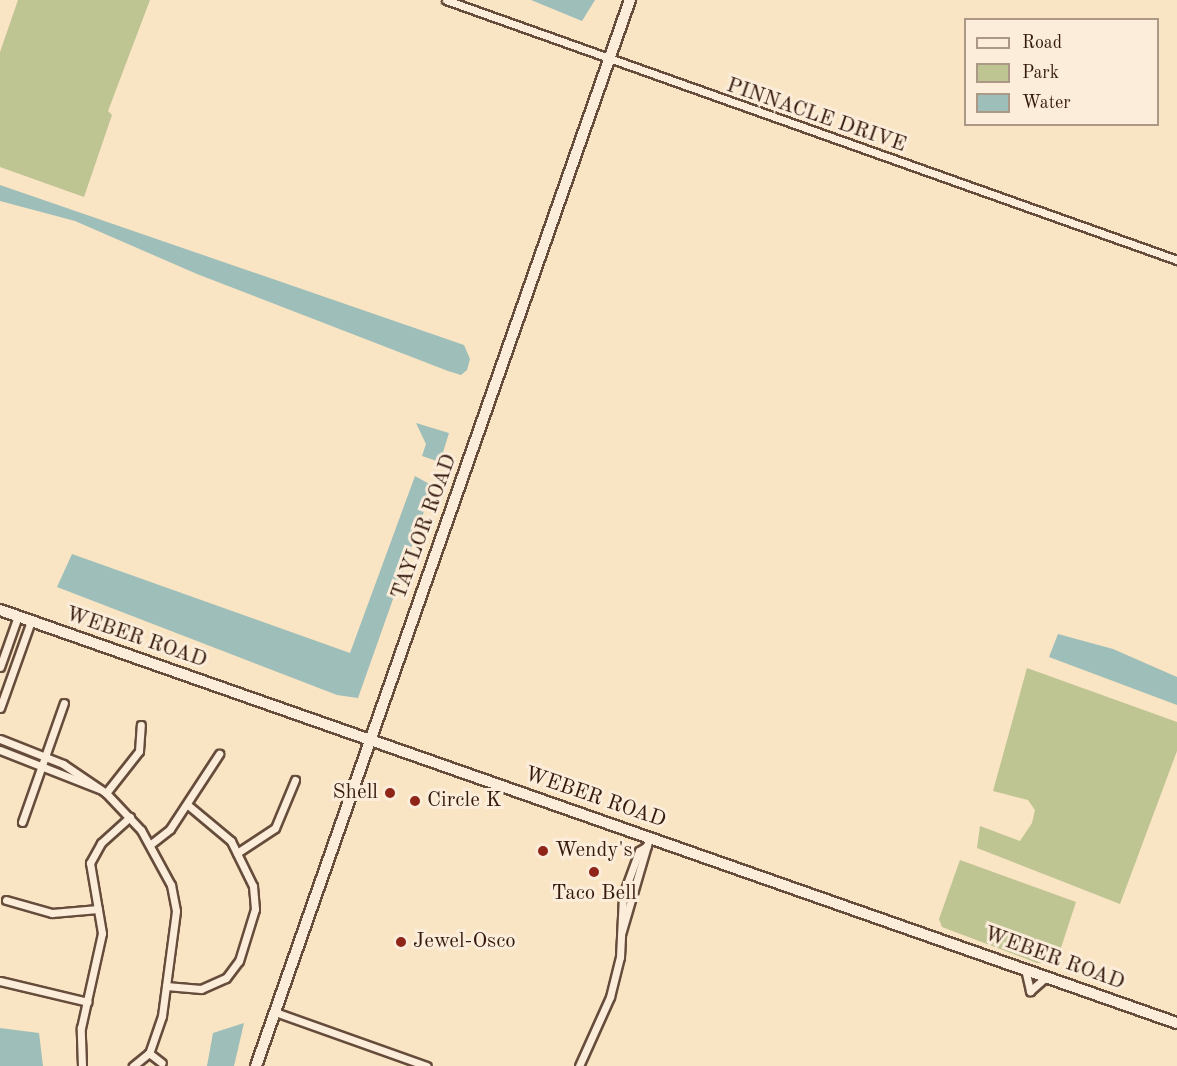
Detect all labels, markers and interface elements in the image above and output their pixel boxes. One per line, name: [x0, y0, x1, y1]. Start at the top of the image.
legend: [964, 18, 1159, 126]
text: Road: [1022, 34, 1062, 52]
text: Park: [1022, 64, 1059, 82]
street label: PINNACLE DRIVE: [723, 73, 909, 159]
text: Water: [1022, 94, 1071, 112]
street label: TAYLOR ROAD: [387, 451, 463, 603]
street label: WEBER ROAD: [62, 602, 210, 674]
street label: WEBER ROAD: [521, 762, 669, 834]
place label: Shell: [333, 780, 378, 806]
marker: Shell: [383, 786, 397, 800]
place label: Circle K: [427, 788, 502, 814]
marker: Circle K: [408, 794, 422, 808]
place label: Wendy's: [555, 838, 633, 864]
marker: Wendy's: [536, 844, 550, 858]
marker: Taco Bell: [587, 865, 601, 879]
place label: Taco Bell: [551, 881, 637, 907]
street label: WEBER ROAD: [980, 922, 1128, 996]
place label: Jewel-Osco: [413, 929, 516, 955]
marker: Jewel-Osco: [394, 935, 408, 949]

